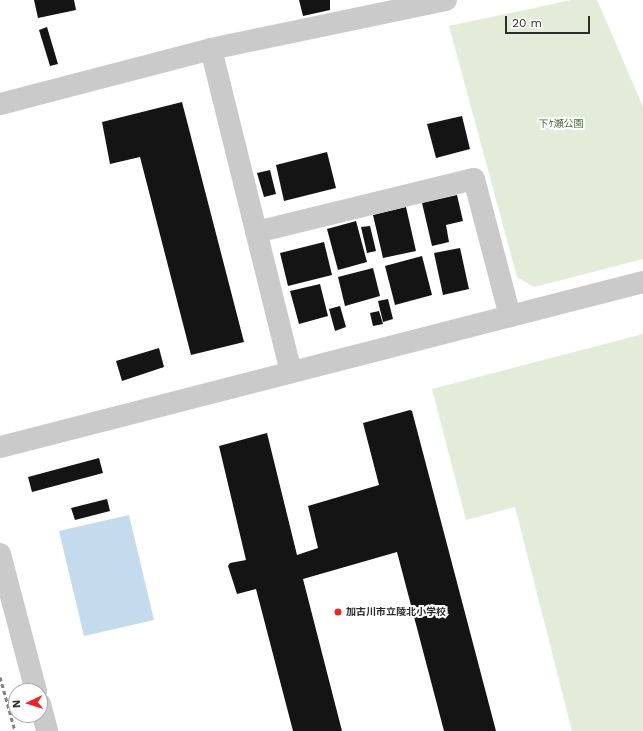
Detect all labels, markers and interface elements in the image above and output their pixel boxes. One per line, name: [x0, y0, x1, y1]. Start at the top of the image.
scale bar: [507, 8, 592, 34]
text: 20 m: [512, 16, 542, 30]
park label: 下ｹ瀬公園: [539, 118, 583, 130]
place label: 加古川市立陵北小学校: [346, 606, 446, 618]
marker: 加古川市立陵北小学校: [333, 607, 343, 617]
north arrow: [8, 683, 48, 723]
text: N: [10, 699, 23, 708]

